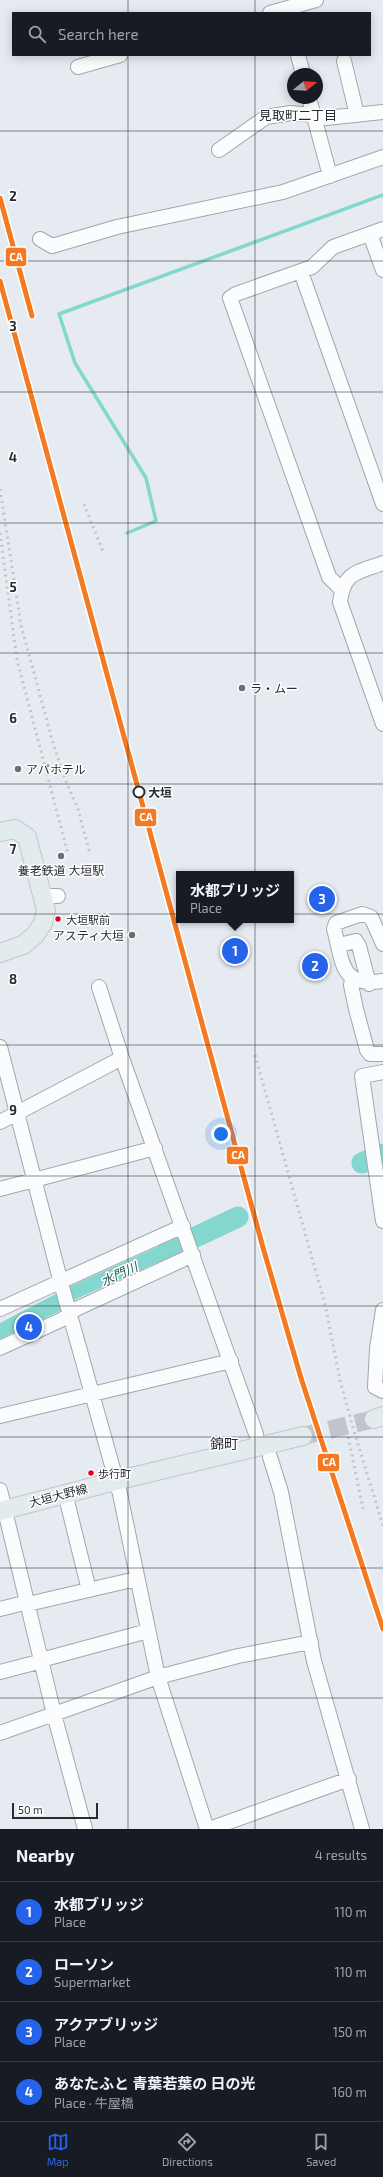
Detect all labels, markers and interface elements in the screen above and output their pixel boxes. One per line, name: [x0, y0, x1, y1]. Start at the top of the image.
search box: [12, 12, 371, 56]
icon: search: [26, 23, 48, 45]
text: Search here: [58, 25, 139, 43]
north arrow: [287, 68, 323, 104]
district label: 見取町二丁目: [259, 107, 337, 123]
text: 2: [9, 188, 17, 204]
line badge: CA: [5, 247, 27, 267]
text: CA: [9, 250, 24, 263]
text: 3: [9, 318, 17, 334]
text: 4: [9, 449, 17, 465]
text: 5: [9, 579, 17, 595]
place label: ラ・ムー: [250, 681, 298, 695]
marker: ラ・ムー: [237, 683, 247, 693]
text: 6: [9, 710, 17, 726]
place label: アパホテル: [26, 762, 86, 776]
marker: アパホテル: [13, 764, 23, 774]
marker: 大垣: [132, 785, 146, 799]
place label: 大垣: [148, 785, 172, 799]
line badge: CA: [134, 808, 157, 827]
text: CA: [139, 810, 154, 823]
text: 7: [10, 841, 17, 857]
marker: 養老鉄道 大垣駅: [56, 851, 66, 861]
place label: 養老鉄道 大垣駅: [18, 863, 104, 877]
popup: [176, 871, 294, 923]
text: 水都ブリッジ: [190, 881, 280, 899]
pin: 3: [309, 884, 335, 914]
text: Place: [190, 900, 222, 916]
place label: 大垣駅前: [66, 913, 110, 926]
marker: 大垣駅前: [53, 914, 63, 924]
place label: アスティ大垣: [53, 928, 124, 942]
marker: アスティ大垣: [127, 930, 137, 940]
pin: 1: [222, 936, 248, 966]
pin: 2: [302, 951, 328, 981]
text: 8: [9, 971, 17, 987]
text: 9: [9, 1102, 17, 1118]
your location: [211, 1124, 231, 1144]
line badge: CA: [226, 1146, 249, 1165]
text: CA: [231, 1148, 246, 1161]
water label: 水門川: [98, 1258, 142, 1289]
pin: 4: [16, 1312, 42, 1342]
district label: 錦町: [210, 1435, 238, 1452]
line badge: CA: [317, 1453, 340, 1472]
text: CA: [322, 1455, 337, 1468]
place label: 歩行町: [98, 1467, 131, 1480]
marker: 歩行町: [86, 1468, 96, 1478]
street label: 大垣大野線: [27, 1480, 89, 1510]
scale bar: [12, 1801, 98, 1820]
text: 50 m: [18, 1803, 43, 1816]
text: Nearby: [16, 1845, 74, 1865]
text: 4 results: [315, 1847, 367, 1863]
text: 水都ブリッジ: [54, 1895, 144, 1913]
text: 1: [26, 1904, 32, 1920]
text: 110 m: [335, 1904, 367, 1920]
text: Place: [54, 1914, 86, 1930]
text: ローソン: [54, 1955, 114, 1973]
text: 2: [25, 1964, 33, 1980]
text: 110 m: [335, 1964, 367, 1980]
text: Supermarket: [54, 1974, 131, 1990]
text: アクアブリッジ: [54, 2015, 158, 2033]
text: 3: [25, 2024, 33, 2040]
text: 150 m: [333, 2024, 367, 2040]
text: Place: [54, 2034, 86, 2050]
text: あなたふと 青葉若葉の 日の光: [54, 2074, 255, 2092]
text: 4: [25, 2084, 33, 2100]
text: 160 m: [332, 2084, 367, 2100]
text: Place · 牛屋橋: [54, 2095, 134, 2111]
tab: Map: [47, 2131, 69, 2168]
tab: Directions: [162, 2131, 213, 2168]
tab: Saved: [306, 2131, 336, 2168]

